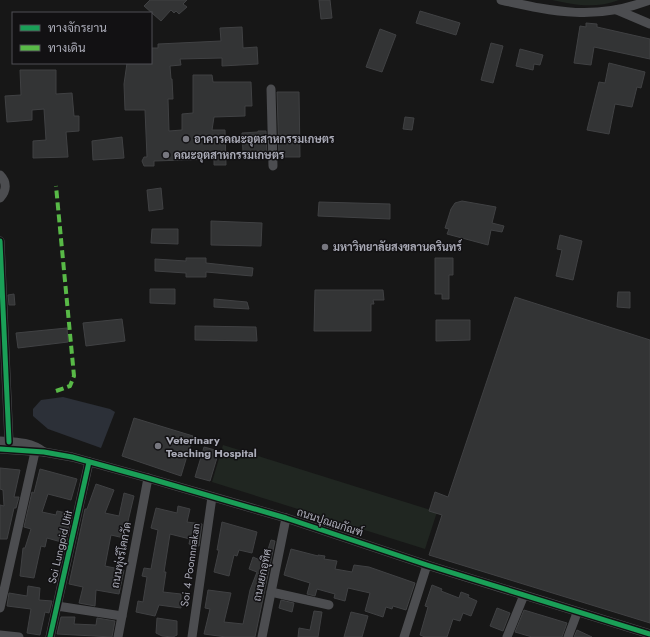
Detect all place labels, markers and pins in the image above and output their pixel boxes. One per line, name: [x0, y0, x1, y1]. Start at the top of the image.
place label: อาคารคณะอุตสาหกรรมเกษตร: [194, 131, 335, 147]
marker: อาคารคณะอุตสาหกรรมเกษตร: [181, 134, 191, 144]
place label: คณะอุตสาหกรรมเกษตร: [174, 147, 285, 163]
marker: คณะอุตสาหกรรมเกษตร: [161, 150, 171, 160]
place label: มหาวิทยาลัยสงขลานครินทร์: [333, 239, 463, 255]
marker: มหาวิทยาลัยสงขลานครินทร์: [320, 242, 330, 252]
place label: Veterinary Teaching Hospital: [165, 432, 257, 461]
marker: Veterinary Teaching Hospital: [153, 441, 163, 451]

